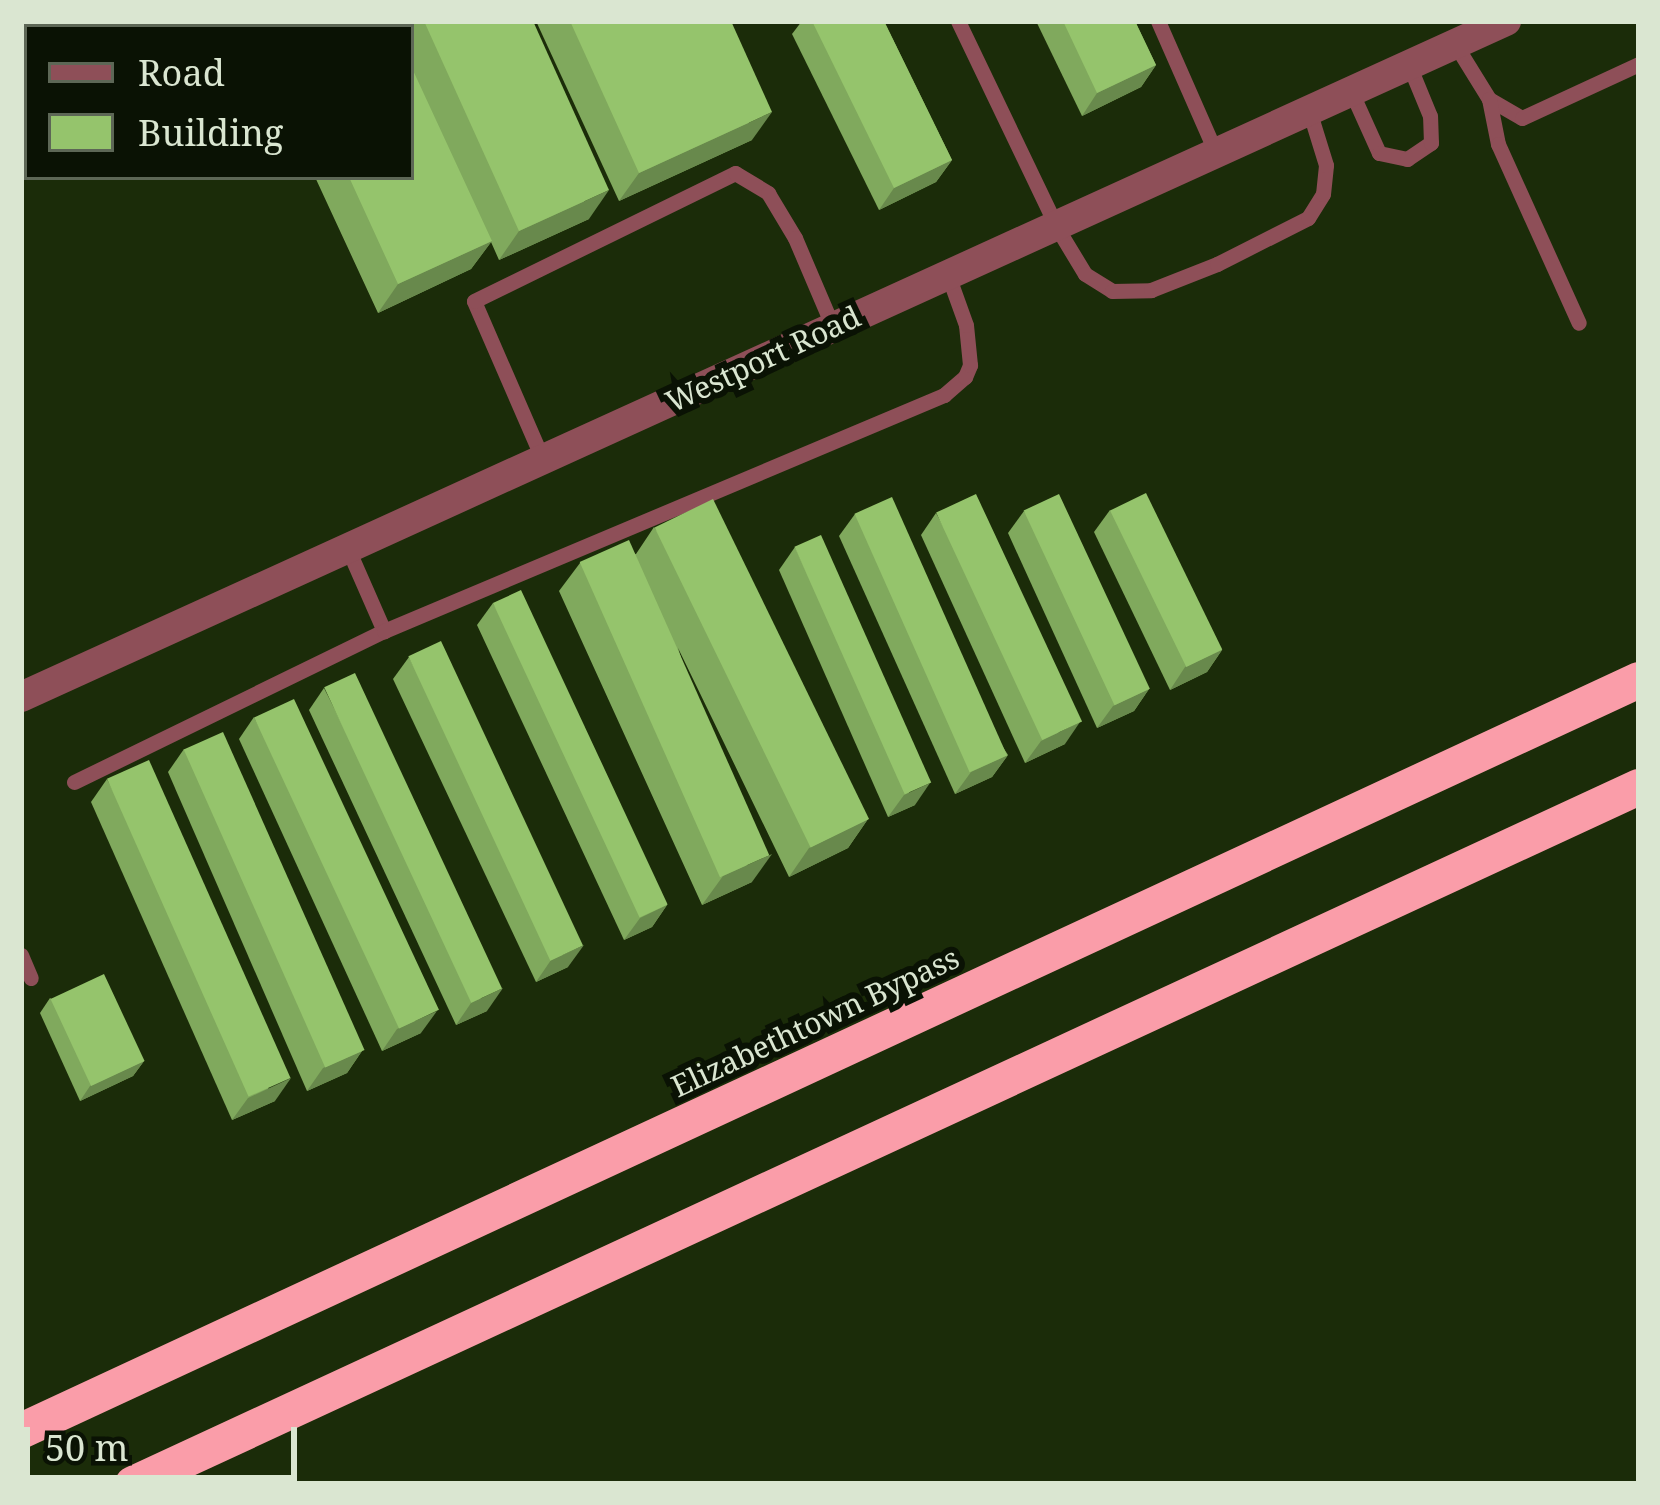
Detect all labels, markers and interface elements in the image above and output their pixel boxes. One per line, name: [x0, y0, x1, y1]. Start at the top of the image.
legend: [24, 24, 414, 180]
text: Road: [138, 48, 225, 97]
text: Building: [138, 108, 283, 157]
street label: Westport Road: [660, 298, 866, 420]
street label: Elizabethtown Bypass: [666, 940, 964, 1104]
scale bar: [30, 1403, 303, 1477]
text: 50 m: [45, 1423, 129, 1472]

